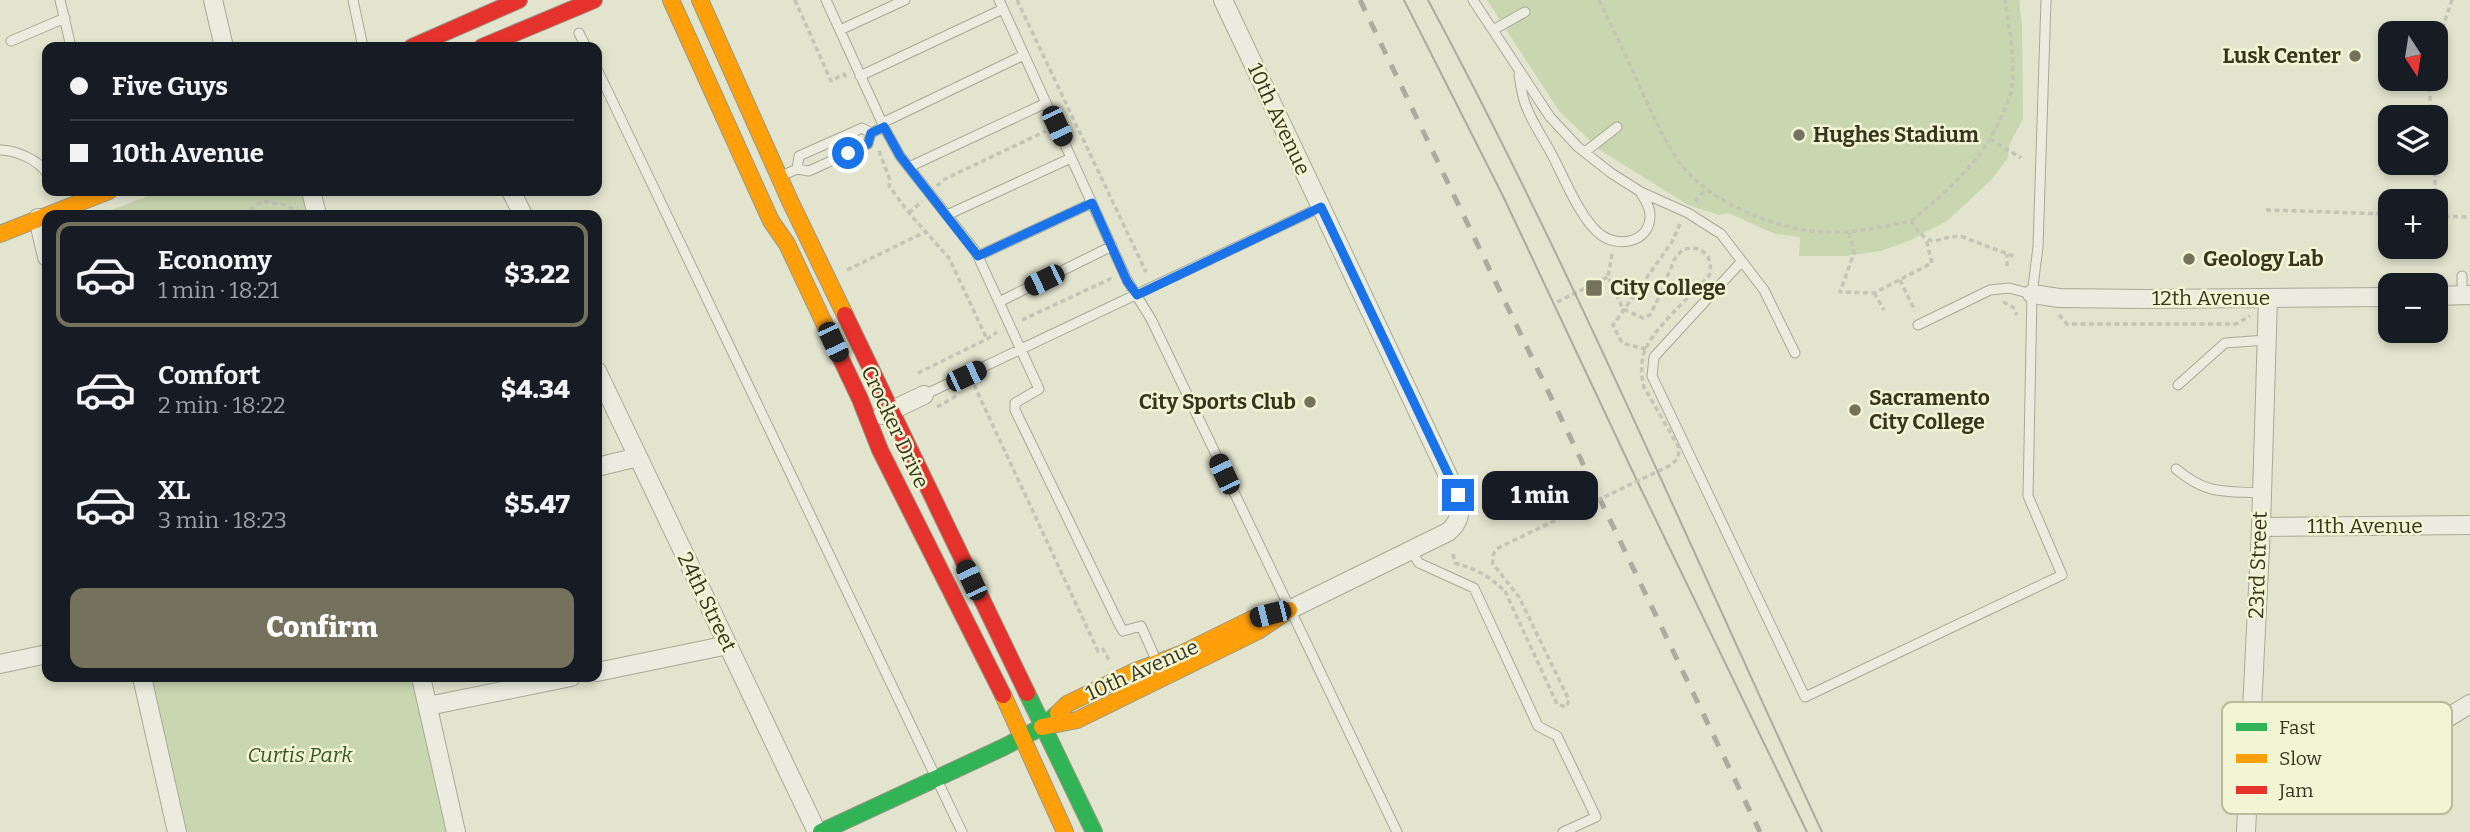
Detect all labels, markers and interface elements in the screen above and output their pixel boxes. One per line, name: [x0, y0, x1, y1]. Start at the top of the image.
north arrow: [2378, 21, 2448, 91]
map controls: [2378, 21, 2448, 343]
place label: Lusk Center: [2222, 43, 2341, 69]
marker: Lusk Center: [2347, 48, 2363, 64]
street label: 10th Avenue: [1242, 59, 1316, 179]
text: Five Guys: [112, 71, 228, 102]
car: [1039, 103, 1076, 149]
button: layers: [2378, 105, 2448, 175]
place label: Hughes Stadium: [1813, 122, 1979, 148]
marker: Hughes Stadium: [1791, 127, 1807, 143]
route start: [832, 137, 864, 169]
text: 10th Avenue: [112, 138, 264, 169]
button: +: [2378, 189, 2448, 259]
icon: car: [74, 243, 137, 306]
text: Economy: [158, 245, 272, 276]
place label: Geology Lab: [2203, 246, 2324, 272]
marker: Geology Lab: [2181, 251, 2197, 267]
text: $3.22: [504, 259, 570, 290]
car: [1021, 261, 1068, 299]
button: −: [2378, 273, 2448, 343]
place label: City College: [1610, 275, 1726, 301]
text: 1 min · 18:21: [158, 276, 279, 304]
marker: City College: [1584, 278, 1604, 298]
street label: 12th Avenue: [2152, 285, 2270, 311]
car: [815, 319, 852, 365]
icon: car: [74, 358, 137, 421]
car: [943, 358, 990, 394]
text: Comfort: [158, 360, 261, 391]
street label: Crocker Drive: [855, 362, 935, 492]
text: $4.34: [501, 374, 570, 405]
place label: Sacramento City College: [1869, 385, 1990, 435]
place label: City Sports Club: [1139, 389, 1296, 415]
text: 2 min · 18:22: [158, 391, 286, 419]
marker: City Sports Club: [1302, 394, 1318, 410]
marker: Sacramento City College: [1847, 402, 1863, 418]
car: [1206, 451, 1243, 497]
callout: 1 min: [1482, 470, 1598, 520]
icon: car: [74, 473, 137, 536]
text: XL: [158, 475, 190, 506]
route end: [1442, 479, 1474, 511]
text: 1 min: [1511, 481, 1569, 509]
text: $5.47: [504, 489, 570, 520]
text: 3 min · 18:23: [158, 506, 287, 534]
street label: 23rd Street: [2243, 510, 2273, 619]
street label: 11th Avenue: [2307, 513, 2423, 539]
street label: 24th Street: [672, 548, 742, 656]
car: [953, 557, 990, 603]
button: Confirm: [70, 588, 574, 668]
car: [1248, 599, 1293, 629]
street label: 10th Avenue: [1082, 634, 1202, 706]
legend: [2222, 702, 2452, 814]
text: Fast: [2279, 716, 2316, 739]
park label: Curtis Park: [247, 742, 353, 768]
text: Slow: [2279, 747, 2322, 770]
text: Jam: [2278, 779, 2313, 802]

